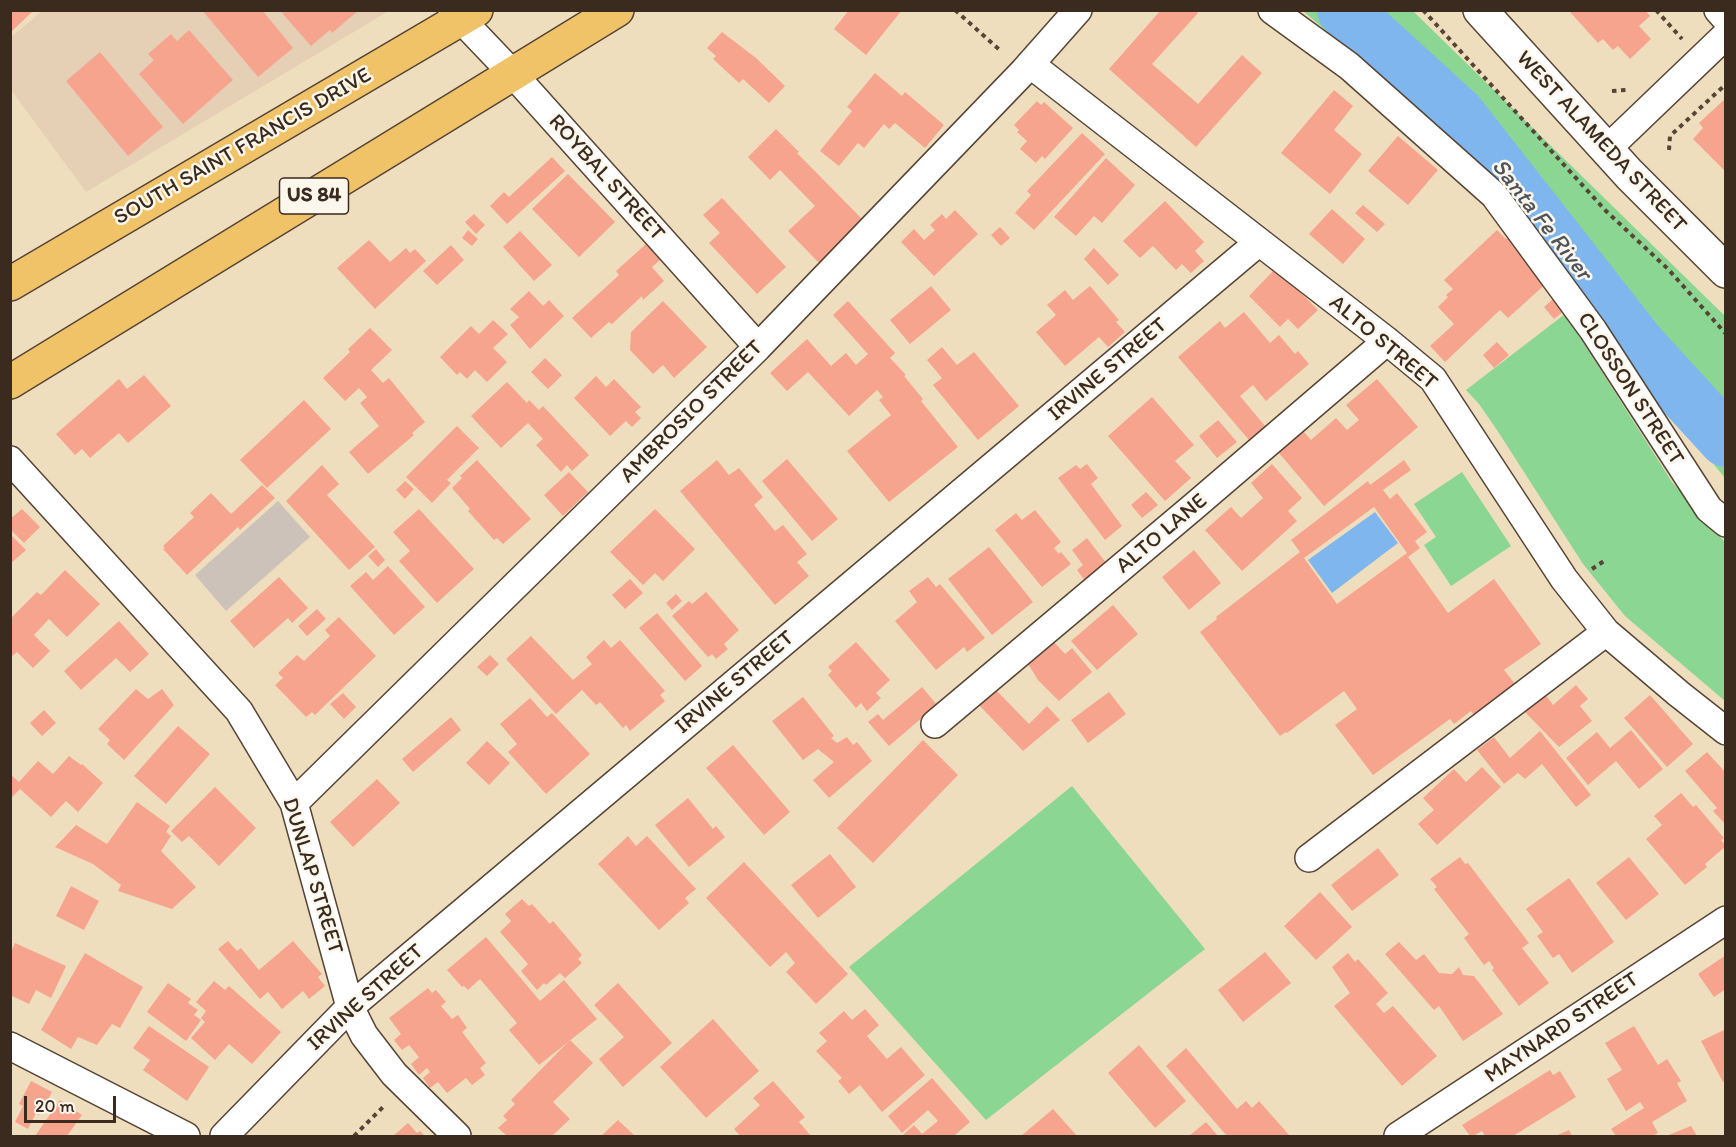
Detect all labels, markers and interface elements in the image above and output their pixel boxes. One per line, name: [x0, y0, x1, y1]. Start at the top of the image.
street label: WEST ALAMEDA STREET: [1510, 46, 1692, 238]
street label: SOUTH SAINT FRANCIS DRIVE: [110, 62, 376, 232]
street label: ROYBAL STREET: [542, 109, 670, 247]
water label: Santa Fe River: [1485, 153, 1597, 287]
road number: US 84: [280, 178, 348, 214]
street label: ALTO STREET: [1323, 290, 1443, 396]
street label: CLOSSON STREET: [1571, 308, 1689, 470]
street label: IRVINE STREET: [1043, 313, 1173, 427]
street label: AMBROSIO STREET: [615, 335, 769, 489]
street label: ALTO LANE: [1111, 488, 1213, 580]
street label: IRVINE STREET: [670, 626, 800, 740]
street label: DUNLAP STREET: [276, 795, 348, 957]
street label: IRVINE STREET: [302, 939, 430, 1057]
street label: MAYNARD STREET: [1480, 967, 1644, 1089]
scale bar: [27, 1084, 118, 1122]
text: 20 m: [35, 1095, 75, 1117]

